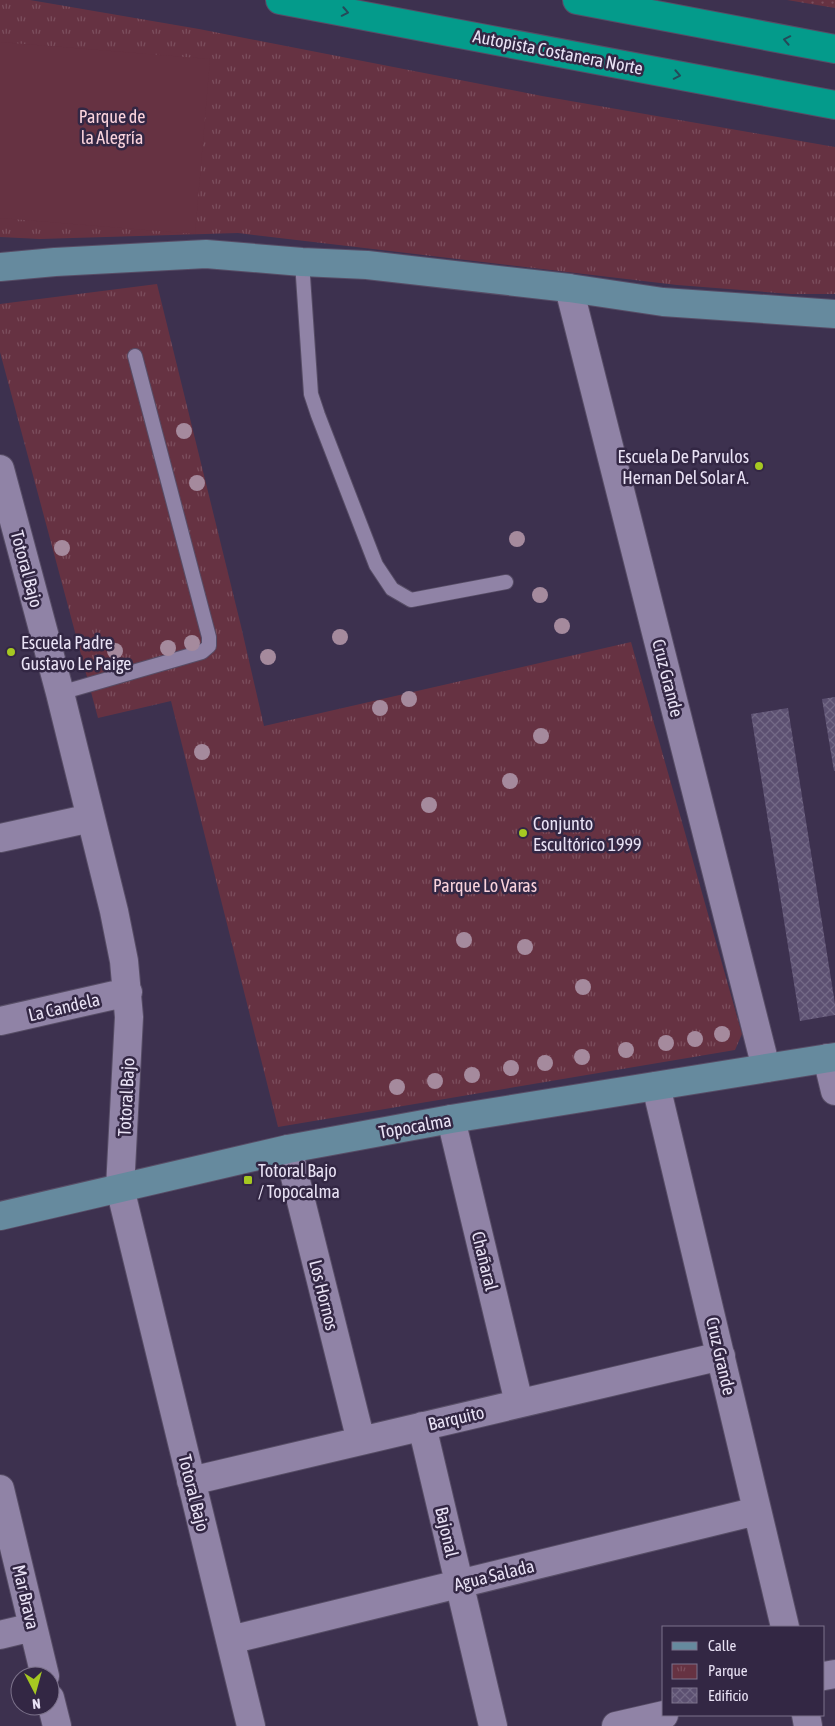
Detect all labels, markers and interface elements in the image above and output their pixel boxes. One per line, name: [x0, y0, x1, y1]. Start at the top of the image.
one-way arrow: [341, 7, 350, 17]
street label: Autopista Costanera Norte: [471, 25, 645, 79]
one-way arrow: [783, 35, 792, 46]
one-way arrow: [672, 69, 681, 79]
park label: Parque de la Alegría: [79, 106, 145, 148]
place label: Escuela De Parvulos Hernan Del Solar A.: [617, 446, 749, 488]
marker: Escuela De Parvulos Hernan Del Solar A.: [753, 460, 765, 472]
street label: Totoral Bajo: [7, 528, 47, 610]
place label: Escuela Padre Gustavo Le Paige: [21, 632, 131, 674]
street label: Cruz Grande: [648, 637, 688, 719]
marker: Escuela Padre Gustavo Le Paige: [5, 646, 17, 658]
place label: Conjunto Escultórico 1999: [533, 813, 642, 855]
marker: Conjunto Escultórico 1999: [517, 827, 529, 839]
park label: Parque Lo Varas: [433, 875, 537, 896]
street label: La Candela: [26, 989, 102, 1025]
street label: Totoral Bajo: [113, 1057, 139, 1137]
street label: Topocalma: [377, 1109, 453, 1143]
place label: Totoral Bajo / Topocalma: [258, 1160, 340, 1202]
marker: Totoral Bajo / Topocalma: [242, 1174, 254, 1186]
street label: Chañaral: [468, 1229, 503, 1293]
street label: Los Hornos: [305, 1258, 343, 1332]
street label: Cruz Grande: [702, 1315, 740, 1397]
street label: Barquito: [426, 1401, 486, 1435]
street label: Totoral Bajo: [174, 1452, 214, 1534]
street label: Bajonal: [431, 1505, 463, 1560]
street label: Agua Salada: [452, 1555, 536, 1595]
street label: Mar Brava: [8, 1563, 44, 1631]
legend: [662, 1626, 825, 1716]
text: Calle: [708, 1637, 737, 1654]
text: Parque: [708, 1662, 748, 1679]
north arrow: [10, 1666, 60, 1716]
text: Edificio: [708, 1687, 749, 1704]
text: N: [31, 1696, 41, 1712]

